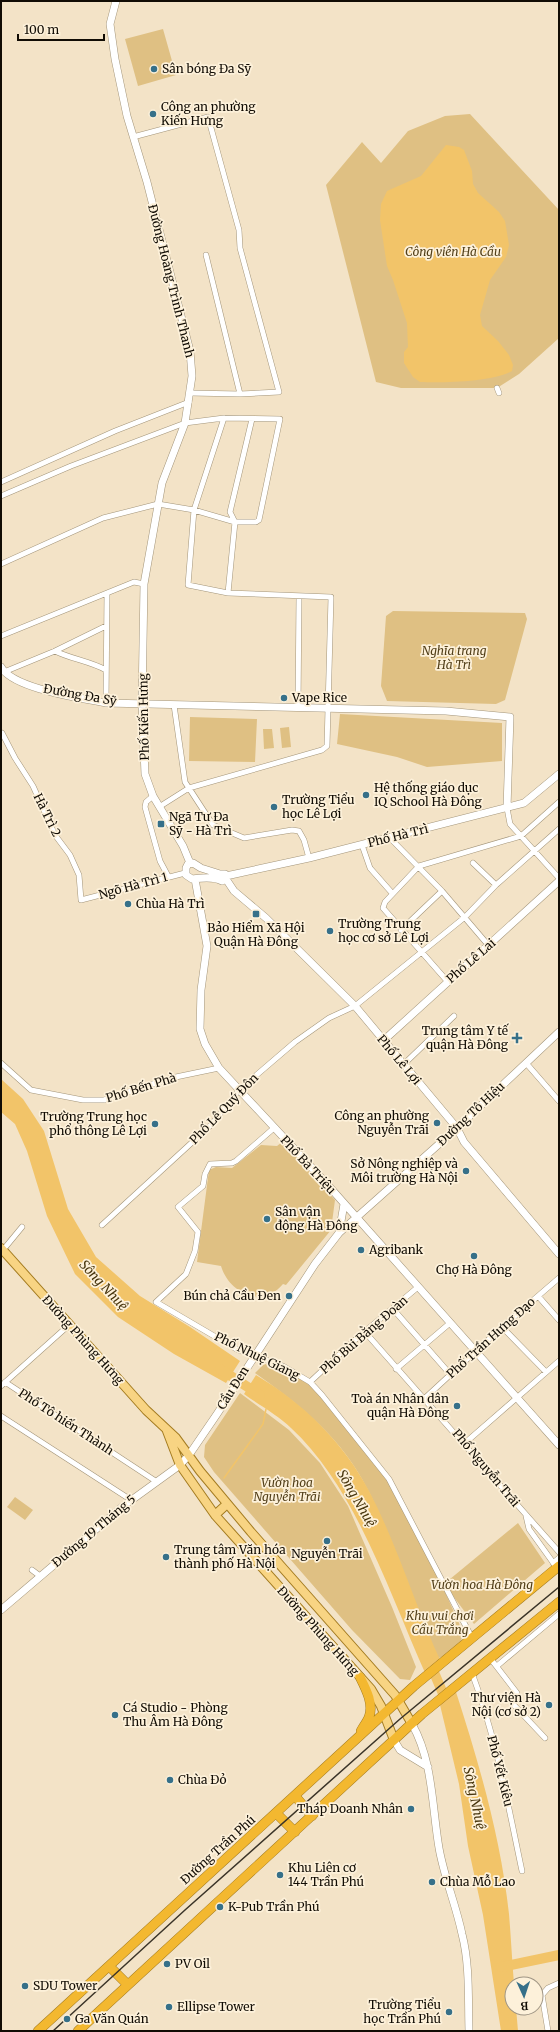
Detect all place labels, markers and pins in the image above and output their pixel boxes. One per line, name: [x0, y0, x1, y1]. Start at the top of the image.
place label: Sân bóng Đa Sỹ: [162, 61, 251, 76]
marker: Sân bóng Đa Sỹ: [149, 64, 159, 74]
place label: Công an phường Kiến Hưng: [161, 99, 256, 128]
marker: Công an phường Kiến Hưng: [148, 109, 158, 119]
place label: Vape Rice: [291, 690, 347, 705]
marker: Vape Rice: [279, 693, 289, 703]
place label: Hệ thống giáo dục IQ School Hà Đông: [374, 780, 483, 809]
marker: Hệ thống giáo dục IQ School Hà Đông: [361, 790, 371, 800]
place label: Trường Tiểu học Lê Lợi: [282, 792, 355, 821]
marker: Trường Tiểu học Lê Lợi: [269, 802, 279, 812]
place label: Ngã Tư Đa Sỹ - Hà Trì: [169, 809, 232, 838]
marker: Ngã Tư Đa Sỹ - Hà Trì: [156, 819, 166, 829]
place label: Chùa Hà Trì: [136, 896, 205, 911]
marker: Chùa Hà Trì: [123, 899, 133, 909]
marker: Bảo Hiểm Xã Hội Quận Hà Đông: [251, 909, 261, 919]
place label: Trường Trung học cơ sở Lê Lợi: [338, 916, 429, 945]
place label: Bảo Hiểm Xã Hội Quận Hà Đông: [207, 920, 305, 949]
marker: Trường Trung học cơ sở Lê Lợi: [325, 926, 335, 936]
place label: Trung tâm Y tế quận Hà Đông: [422, 1023, 510, 1052]
marker: Trung tâm Y tế quận Hà Đông: [511, 1032, 523, 1044]
place label: Công an phường Nguyễn Trãi: [334, 1108, 430, 1137]
place label: Trường Trung học phổ thông Lê Lợi: [40, 1109, 147, 1138]
marker: Công an phường Nguyễn Trãi: [432, 1118, 442, 1128]
marker: Trường Trung học phổ thông Lê Lợi: [150, 1119, 160, 1129]
place label: Sở Nông nghiệp và Môi trường Hà Nội: [350, 1156, 459, 1185]
marker: Sở Nông nghiệp và Môi trường Hà Nội: [461, 1166, 471, 1176]
place label: Sân vận động Hà Đông: [275, 1204, 358, 1233]
marker: Sân vận động Hà Đông: [262, 1214, 272, 1224]
place label: Agribank: [368, 1242, 424, 1257]
marker: Agribank: [356, 1245, 366, 1255]
marker: Chợ Hà Đông: [469, 1251, 479, 1261]
place label: Chợ Hà Đông: [436, 1262, 513, 1277]
place label: Bún chả Cầu Đen: [183, 1288, 281, 1303]
marker: Bún chả Cầu Đen: [284, 1291, 294, 1301]
place label: Toà án Nhân dân quận Hà Đông: [351, 1391, 450, 1420]
marker: Toà án Nhân dân quận Hà Đông: [452, 1401, 462, 1411]
marker: Nguyễn Trãi: [322, 1536, 332, 1546]
place label: Trung tâm Văn hóa thành phố Hà Nội: [174, 1542, 286, 1571]
place label: Nguyễn Trãi: [291, 1546, 363, 1561]
marker: Trung tâm Văn hóa thành phố Hà Nội: [161, 1552, 171, 1562]
place label: Thư viện Hà Nội (cơ sở 2): [471, 1690, 542, 1719]
place label: Cá Studio - Phòng Thu Âm Hà Đông: [123, 1700, 228, 1729]
marker: Thư viện Hà Nội (cơ sở 2): [544, 1700, 554, 1710]
marker: Cá Studio - Phòng Thu Âm Hà Đông: [110, 1710, 120, 1720]
place label: Chùa Đỏ: [178, 1772, 227, 1787]
marker: Chùa Đỏ: [165, 1775, 175, 1785]
place label: Tháp Doanh Nhân: [297, 1801, 403, 1816]
marker: Tháp Doanh Nhân: [406, 1804, 416, 1814]
place label: Khu Liên cơ 144 Trần Phú: [288, 1860, 364, 1889]
marker: Khu Liên cơ 144 Trần Phú: [275, 1870, 285, 1880]
place label: Chùa Mỗ Lao: [440, 1874, 515, 1889]
marker: Chùa Mỗ Lao: [427, 1877, 437, 1887]
place label: K-Pub Trần Phú: [228, 1899, 320, 1914]
marker: K-Pub Trần Phú: [215, 1902, 225, 1912]
place label: PV Oil: [175, 1956, 210, 1971]
marker: PV Oil: [162, 1959, 172, 1969]
place label: SDU Tower: [33, 1978, 98, 1993]
marker: SDU Tower: [20, 1981, 30, 1991]
place label: Trường Tiểu học Trần Phú: [363, 1997, 441, 2026]
place label: Ellipse Tower: [177, 1999, 256, 2014]
marker: Ellipse Tower: [164, 2002, 174, 2012]
marker: Trường Tiểu học Trần Phú: [444, 2007, 454, 2017]
place label: Ga Văn Quán: [75, 2011, 149, 2026]
marker: Ga Văn Quán: [62, 2014, 72, 2024]

